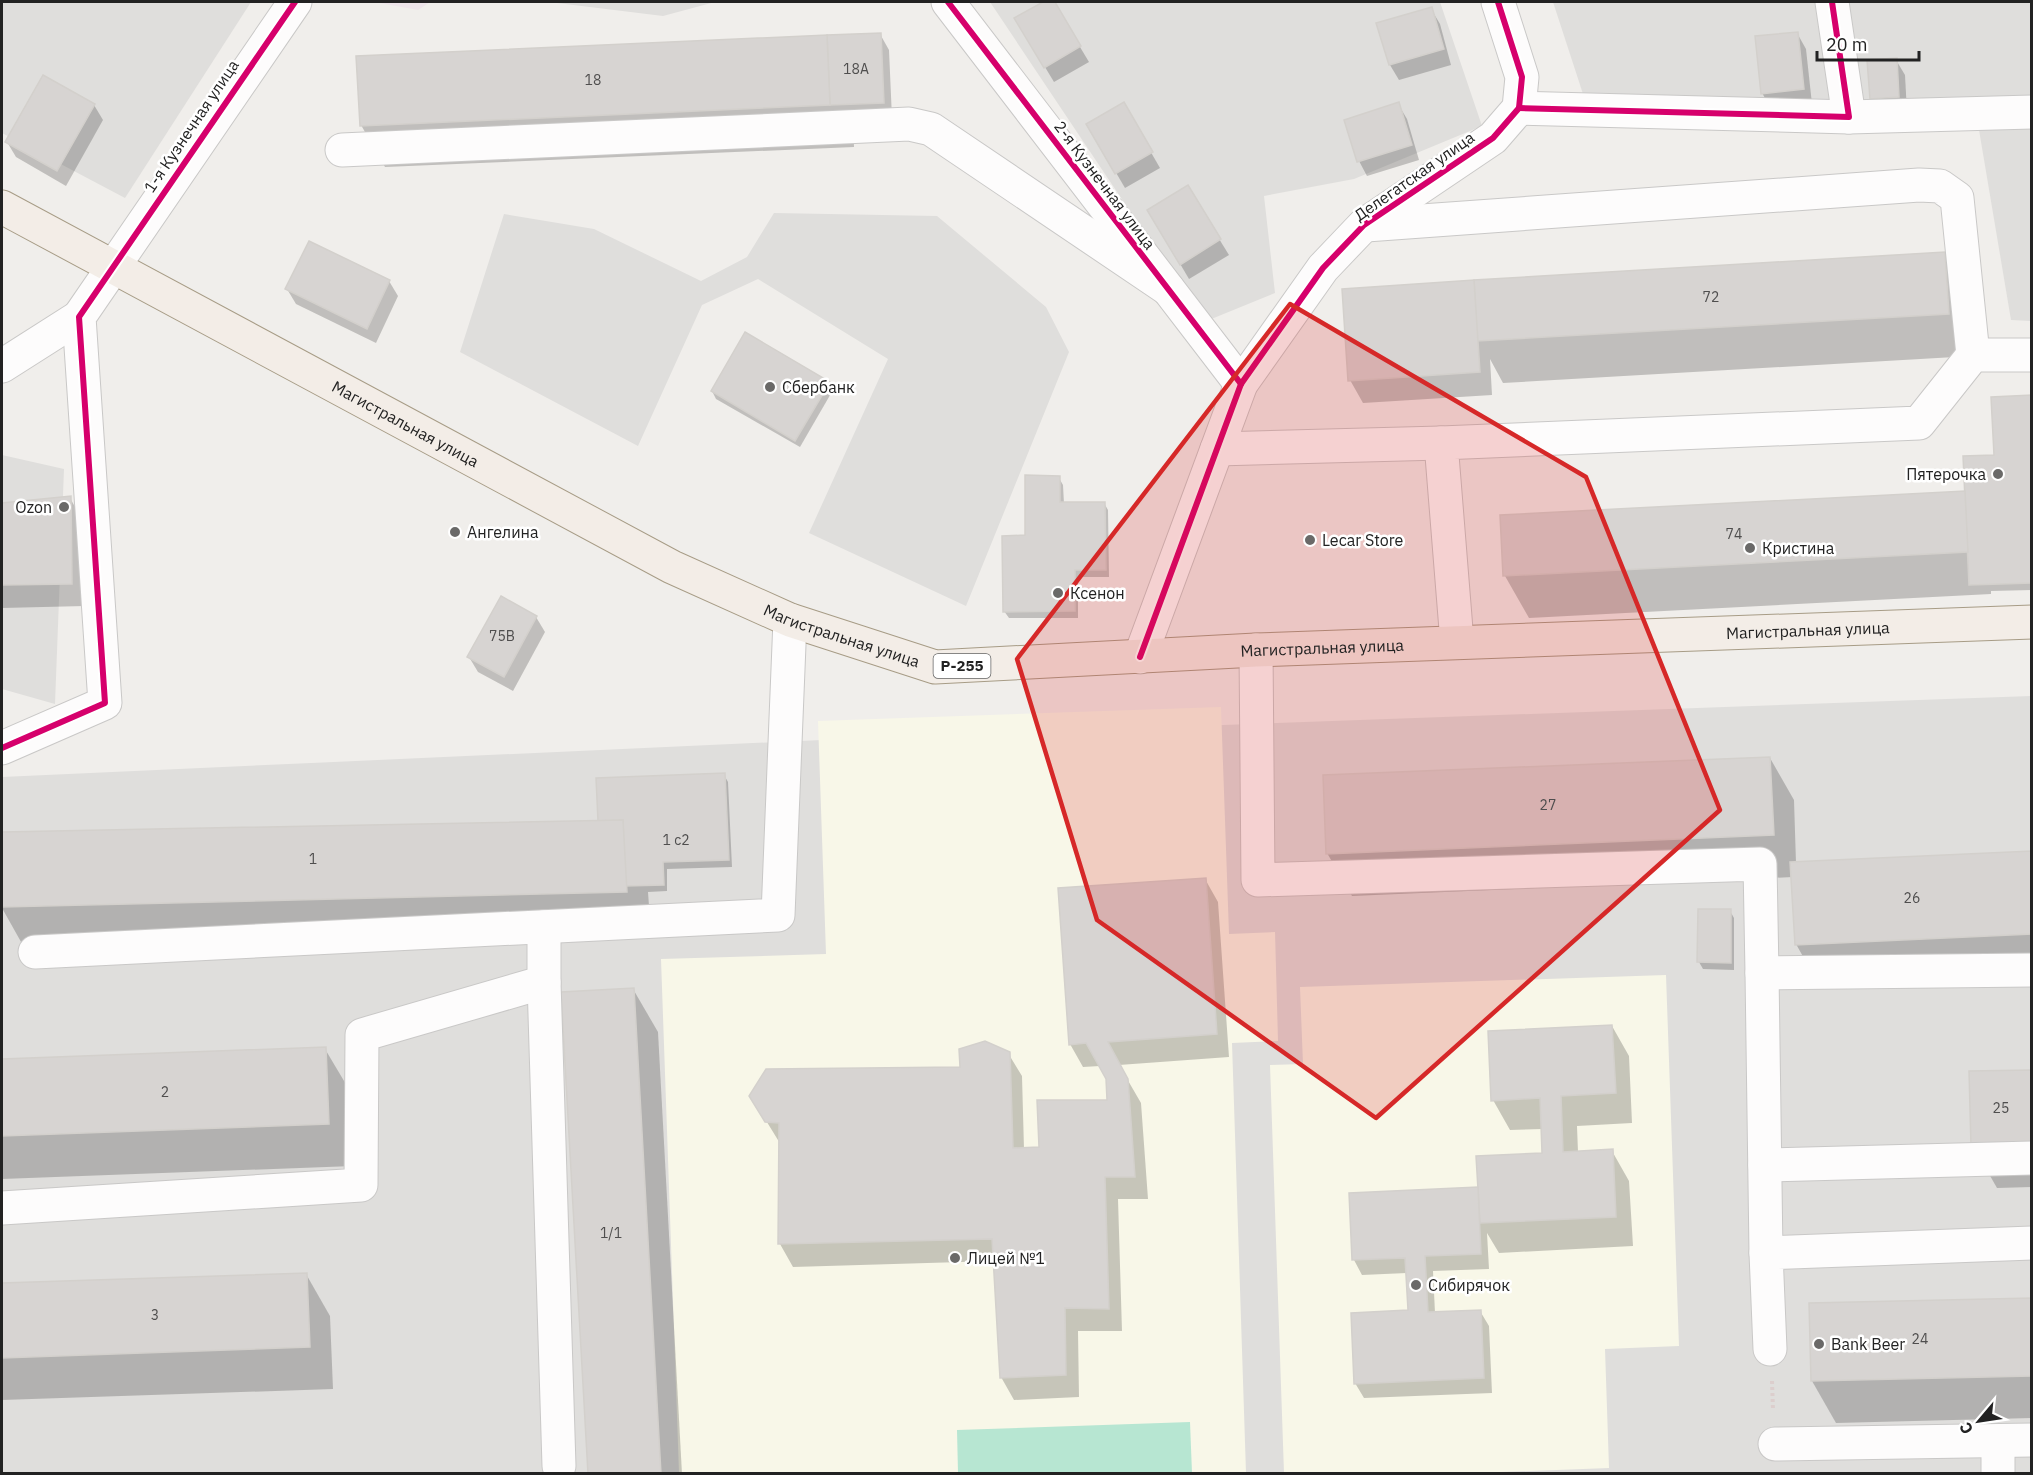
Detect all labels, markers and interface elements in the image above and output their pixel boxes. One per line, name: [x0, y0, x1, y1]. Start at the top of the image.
scale bar: [1817, 24, 1919, 62]
text: 20 m: [1826, 33, 1868, 56]
street label: 1-я Кузнечная улица: [139, 55, 243, 196]
house number: 18А: [843, 60, 869, 78]
house number: 18: [585, 71, 601, 89]
street label: 2-я Кузнечная улица: [1050, 117, 1160, 254]
street label: Делегатская улица: [1350, 127, 1478, 225]
house number: 72: [1703, 288, 1719, 306]
street label: Магистральная улица: [329, 376, 483, 472]
place label: Сбербанк: [782, 377, 855, 397]
marker: Сбербанк: [763, 380, 777, 394]
place label: Пятерочка: [1906, 464, 1986, 484]
marker: Пятерочка: [1991, 467, 2005, 481]
place label: Ozon: [15, 497, 52, 517]
marker: Ozon: [57, 500, 71, 514]
place label: Ангелина: [467, 522, 539, 542]
marker: Ангелина: [448, 525, 462, 539]
house number: 74: [1726, 525, 1742, 543]
place label: Lecar Store: [1322, 530, 1403, 550]
marker: Lecar Store: [1303, 533, 1317, 547]
place label: Кристина: [1762, 538, 1835, 558]
marker: Кристина: [1743, 541, 1757, 555]
place label: Ксенон: [1070, 583, 1125, 603]
marker: Ксенон: [1051, 586, 1065, 600]
street label: Магистральная улица: [761, 599, 923, 672]
street label: Магистральная улица: [1726, 617, 1890, 643]
house number: 75В: [489, 627, 515, 645]
street label: Магистральная улица: [1240, 635, 1405, 661]
road number: Р-255: [934, 654, 990, 678]
house number: 27: [1540, 796, 1556, 814]
house number: 1 с2: [662, 831, 690, 849]
house number: 1: [309, 850, 317, 868]
house number: 26: [1904, 889, 1920, 907]
house number: 2: [161, 1083, 169, 1101]
house number: 25: [1993, 1099, 2009, 1117]
house number: 1/1: [600, 1224, 622, 1242]
place label: Лицей №1: [967, 1248, 1045, 1268]
marker: Лицей №1: [948, 1251, 962, 1265]
place label: Сибирячок: [1428, 1275, 1510, 1295]
marker: Сибирячок: [1409, 1278, 1423, 1292]
house number: 3: [151, 1306, 159, 1324]
house number: 24: [1912, 1330, 1928, 1348]
place label: Bank Beer: [1831, 1334, 1905, 1354]
marker: Bank Beer: [1812, 1337, 1826, 1351]
north arrow: [1949, 1391, 2009, 1451]
text: С: [1955, 1419, 1977, 1438]

